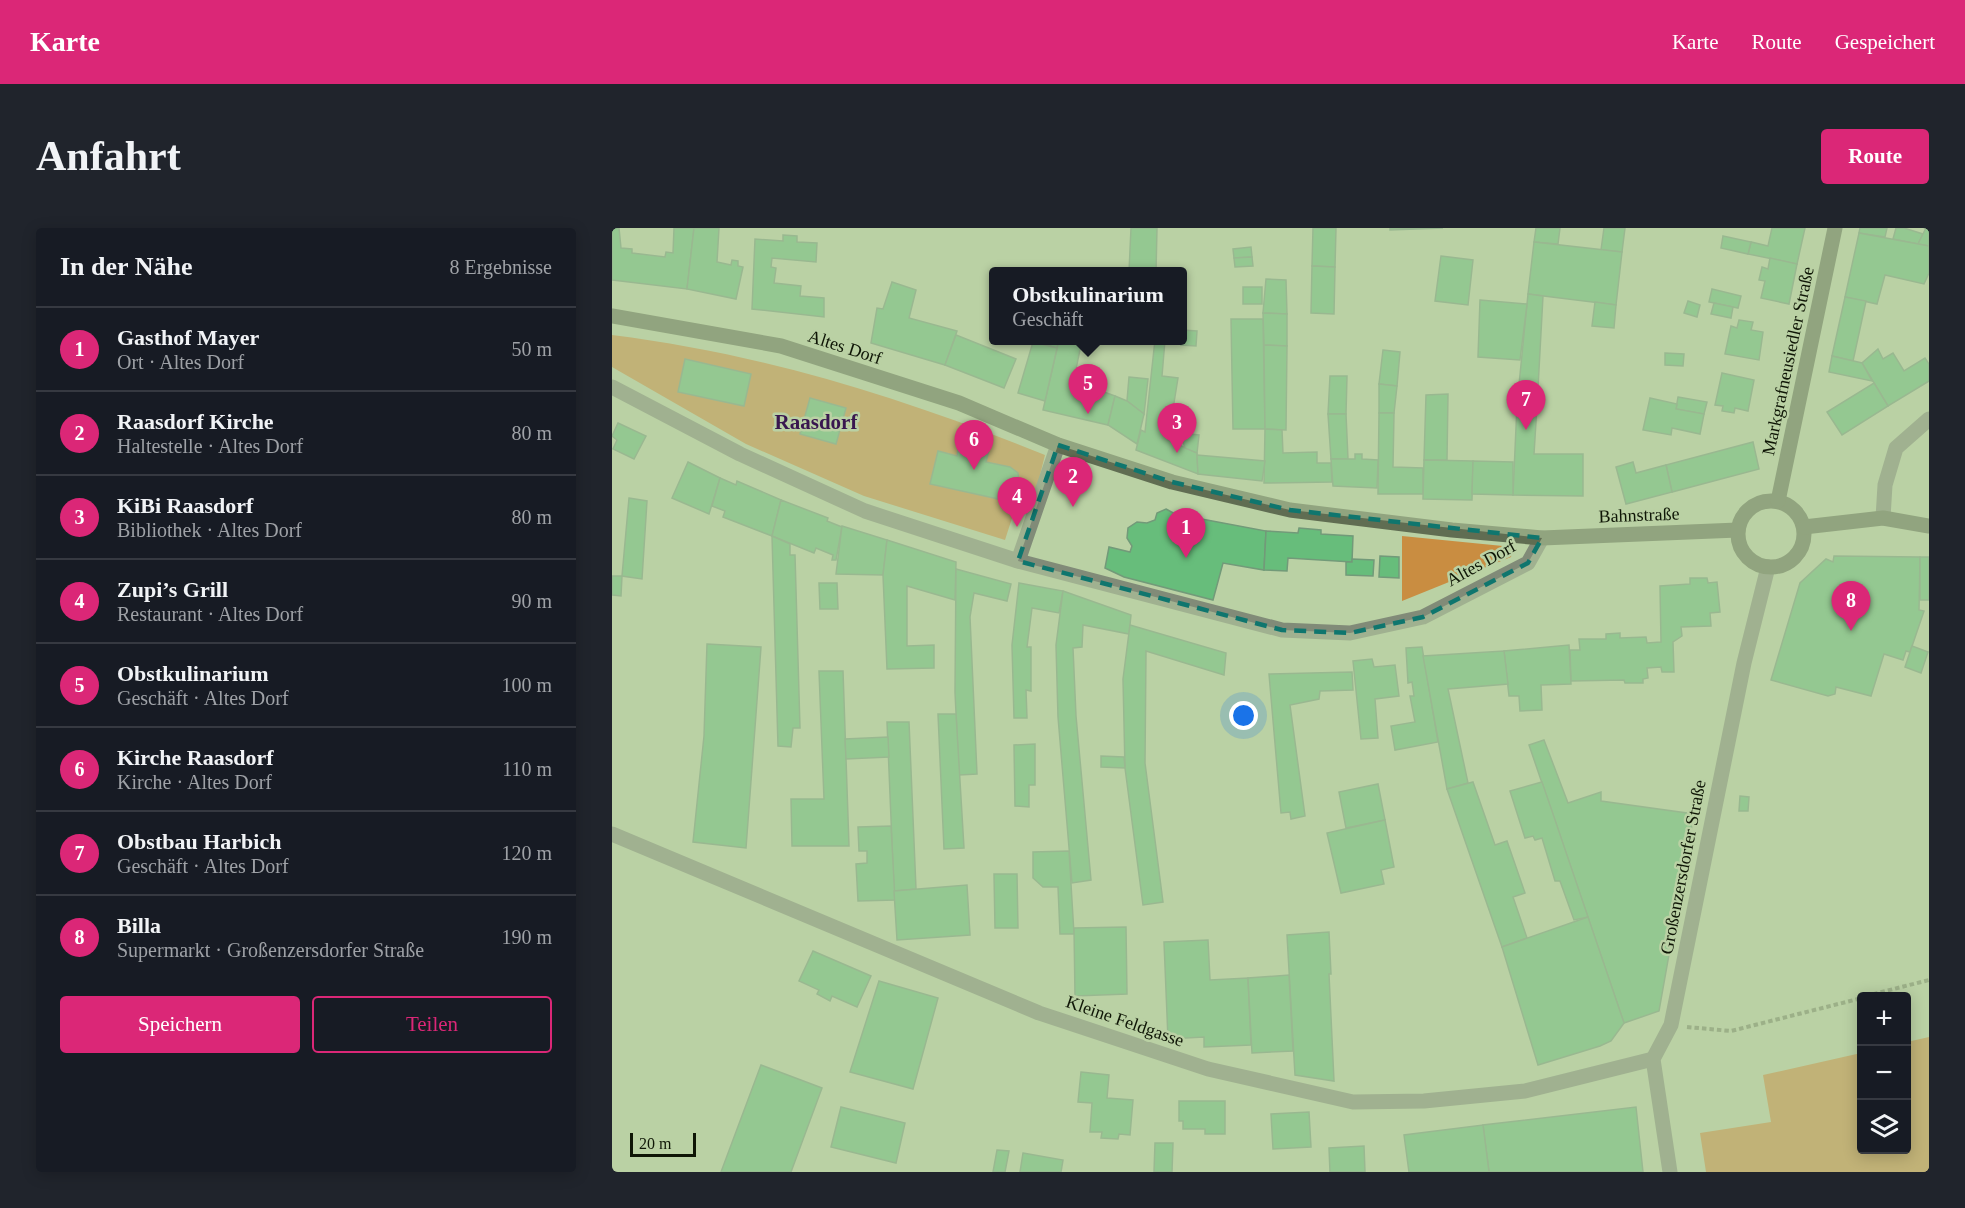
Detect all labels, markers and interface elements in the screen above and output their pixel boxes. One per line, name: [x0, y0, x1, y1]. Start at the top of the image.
text: Karte: [30, 26, 100, 57]
text: Karte: [1672, 30, 1719, 54]
text: Route: [1752, 30, 1802, 54]
text: Gespeichert: [1835, 30, 1935, 54]
button: Route: [1821, 129, 1929, 184]
text: Anfahrt: [36, 133, 181, 179]
text: In der Nähe: [60, 252, 192, 281]
text: 8 Ergebnisse: [450, 256, 552, 278]
street label: Markgrafneusiedler Straße: [1758, 265, 1818, 457]
popup: [989, 267, 1187, 345]
text: Obstkulinarium: [1012, 282, 1164, 307]
text: Geschäft: [1012, 308, 1083, 330]
text: Gasthof Mayer: [117, 325, 259, 350]
street label: Altes Dorf: [806, 326, 884, 368]
text: 1: [75, 338, 85, 360]
text: 50 m: [511, 338, 552, 360]
text: Ort · Altes Dorf: [117, 351, 244, 373]
pin: 5: [1068, 364, 1108, 414]
pin: 7: [1506, 380, 1546, 430]
pin: 3: [1158, 404, 1196, 453]
text: Raasdorf Kirche: [117, 409, 274, 434]
district label: Raasdorf: [775, 410, 858, 434]
pin: 6: [954, 420, 994, 470]
text: 2: [75, 422, 85, 444]
text: 80 m: [511, 422, 552, 444]
text: Haltestelle · Altes Dorf: [117, 435, 303, 457]
pin: 2: [1054, 458, 1092, 507]
pin: 4: [998, 478, 1036, 527]
text: KiBi Raasdorf: [117, 493, 253, 518]
street label: Bahnstraße: [1598, 504, 1680, 526]
text: 3: [75, 506, 85, 528]
text: 80 m: [511, 506, 552, 528]
pin: 1: [1166, 508, 1206, 558]
text: Bibliothek · Altes Dorf: [117, 519, 302, 541]
street label: Altes Dorf: [1443, 536, 1519, 590]
text: Zupi’s Grill: [117, 577, 228, 602]
pin: 8: [1832, 582, 1870, 631]
text: 4: [75, 590, 85, 612]
text: 90 m: [511, 590, 552, 612]
text: Restaurant · Altes Dorf: [117, 603, 303, 625]
text: Obstkulinarium: [117, 661, 269, 686]
text: 5: [75, 674, 85, 696]
text: 100 m: [501, 674, 552, 696]
text: Geschäft · Altes Dorf: [117, 687, 289, 709]
your location: [1229, 701, 1258, 730]
text: Kirche Raasdorf: [117, 745, 274, 770]
text: 6: [75, 758, 85, 780]
text: 110 m: [502, 758, 552, 780]
text: Kirche · Altes Dorf: [117, 771, 272, 793]
street label: Großenzersdorfer Straße: [1656, 778, 1710, 956]
text: Obstbau Harbich: [117, 829, 281, 854]
text: 7: [75, 842, 85, 864]
text: 120 m: [501, 842, 552, 864]
text: Geschäft · Altes Dorf: [117, 855, 289, 877]
text: Billa: [117, 913, 161, 938]
text: 8: [75, 926, 85, 948]
text: 190 m: [501, 926, 552, 948]
text: Supermarkt · Großenzersdorfer Straße: [117, 939, 424, 961]
street label: Kleine Feldgasse: [1063, 991, 1187, 1051]
map controls: [1857, 992, 1911, 1154]
button: +: [1857, 992, 1911, 1046]
button: Speichern: [60, 996, 300, 1053]
button: Teilen: [312, 996, 552, 1053]
button: −: [1857, 1046, 1911, 1100]
button: layers: [1857, 1100, 1911, 1154]
scale bar: [630, 1130, 696, 1158]
text: 20 m: [639, 1135, 671, 1152]

